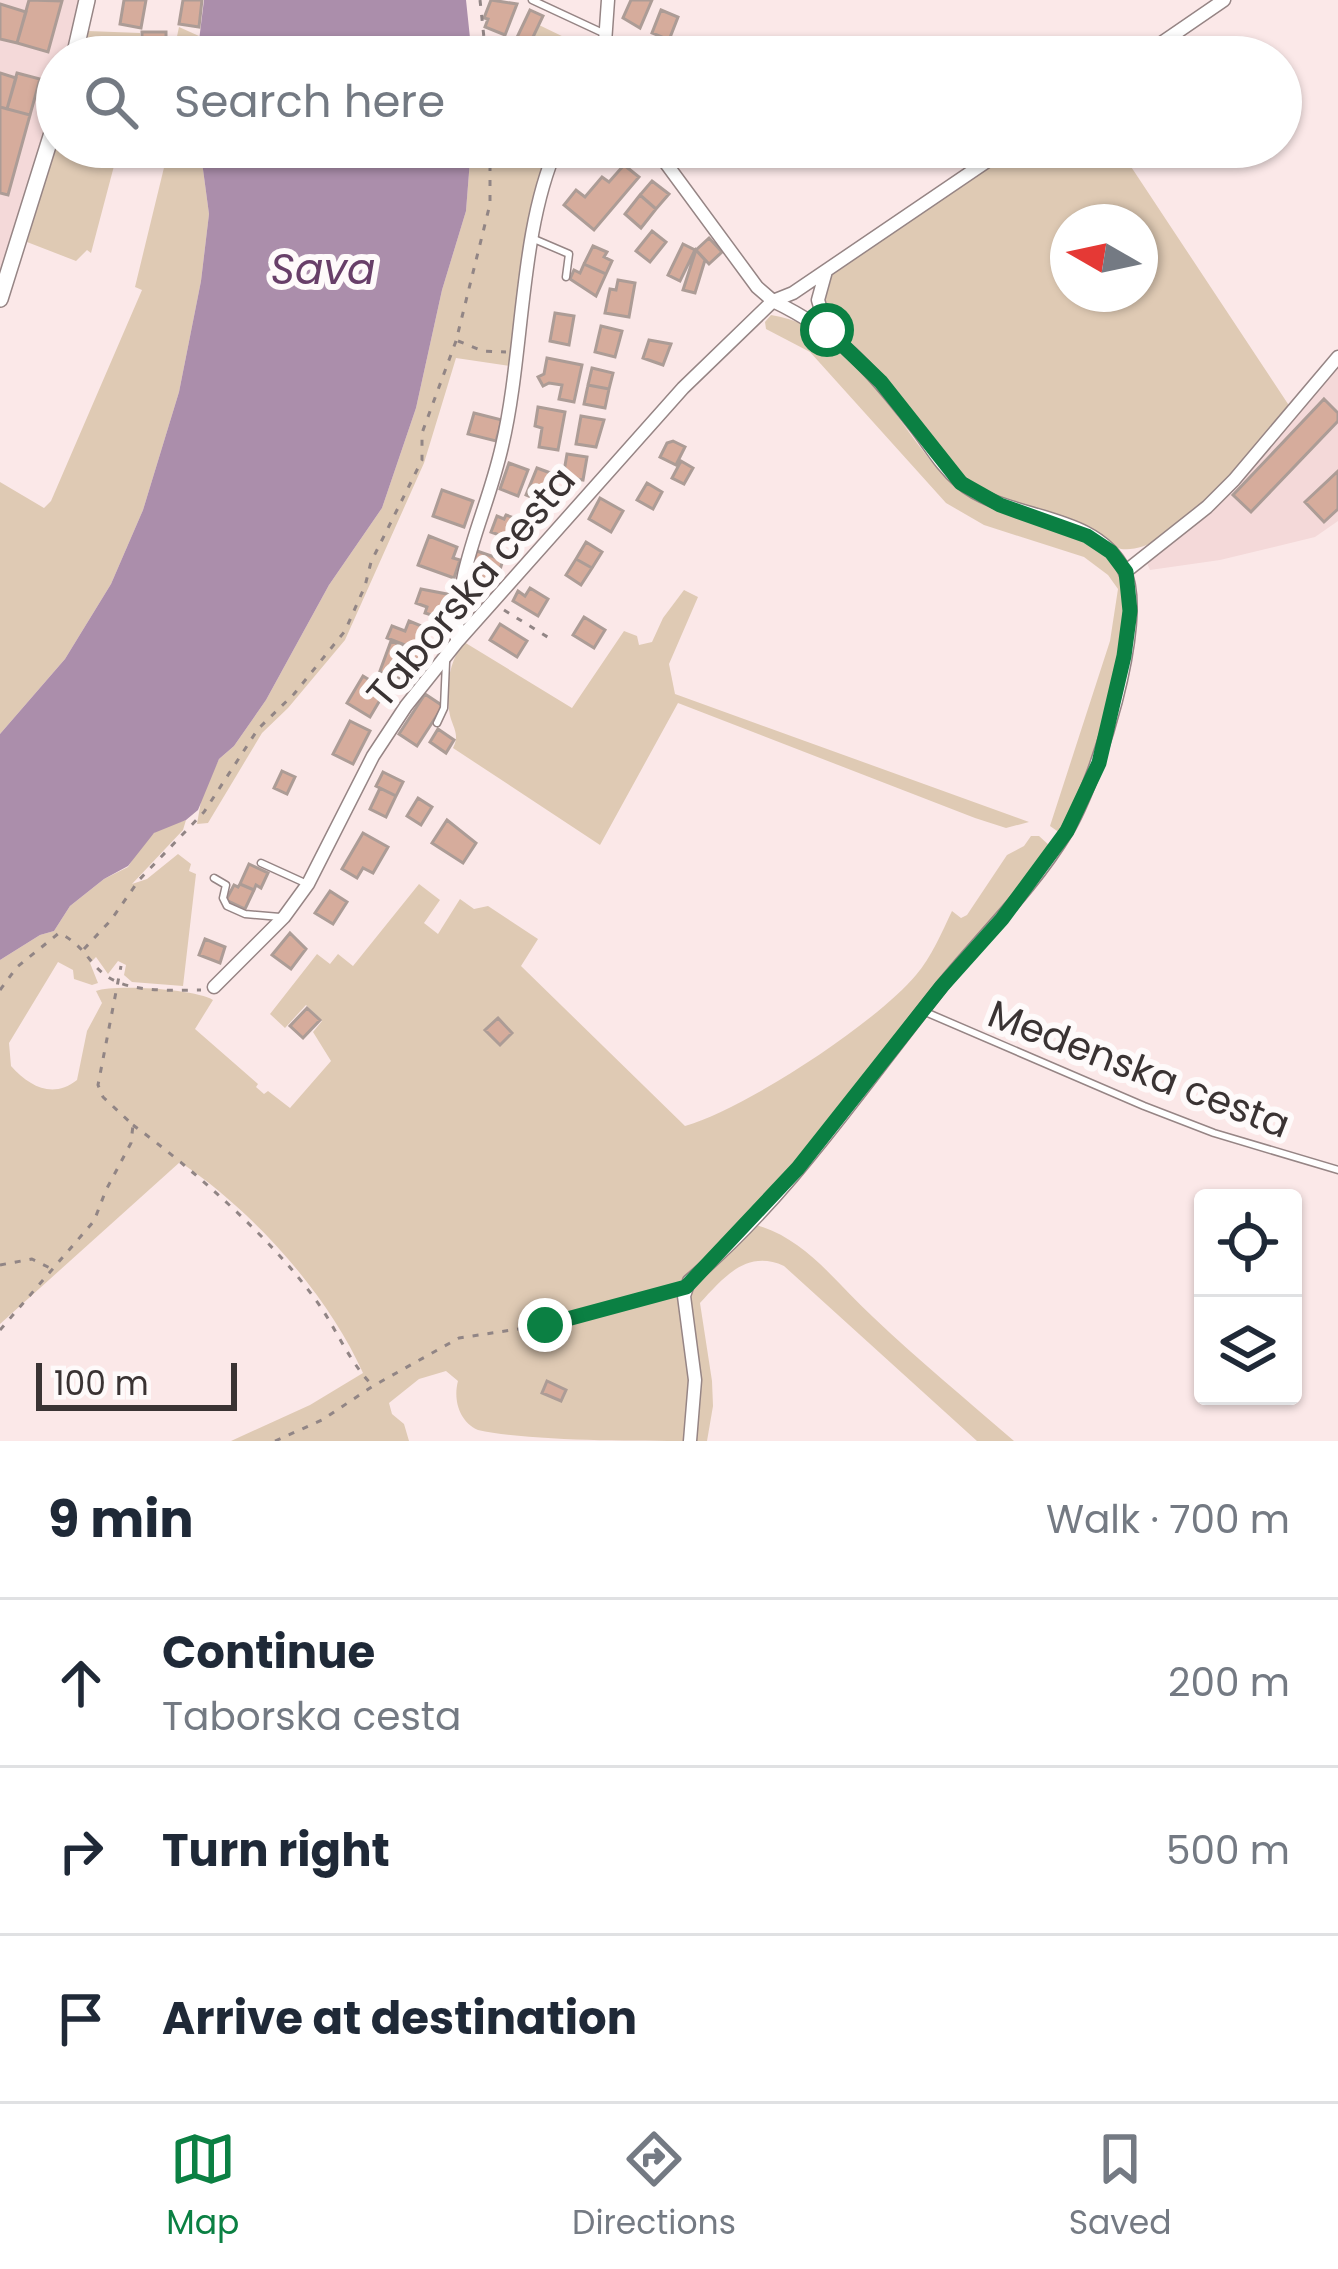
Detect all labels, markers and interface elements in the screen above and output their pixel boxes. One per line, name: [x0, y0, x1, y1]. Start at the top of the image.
search box: [36, 36, 1302, 168]
icon: search: [78, 69, 144, 135]
text: Search here: [174, 70, 445, 133]
north arrow: [1050, 204, 1158, 312]
water label: Sava: [271, 240, 375, 299]
route start: [800, 303, 854, 357]
street label: Taborska cesta: [354, 455, 588, 719]
street label: Medenska cesta: [980, 986, 1298, 1152]
map controls: [1194, 1189, 1302, 1405]
button: locate: [1194, 1189, 1302, 1297]
button: layers: [1194, 1297, 1302, 1405]
route end: [518, 1298, 572, 1352]
scale bar: [36, 1357, 237, 1410]
text: 100 m: [54, 1360, 149, 1407]
text: 9 min: [48, 1483, 194, 1555]
text: Walk · 700 m: [1046, 1492, 1290, 1547]
text: Continue: [162, 1621, 375, 1684]
icon: ahead: [48, 1650, 114, 1716]
text: 200 m: [1168, 1655, 1290, 1710]
text: Taborska cesta: [162, 1689, 461, 1744]
icon: right: [48, 1818, 114, 1884]
text: Turn right: [162, 1819, 390, 1882]
text: 500 m: [1166, 1823, 1290, 1878]
icon: arrive: [48, 1986, 114, 2052]
text: Arrive at destination: [162, 1987, 637, 2050]
tab: Map: [166, 2126, 239, 2248]
tab: Directions: [572, 2126, 736, 2248]
tab: Saved: [1069, 2126, 1172, 2248]

